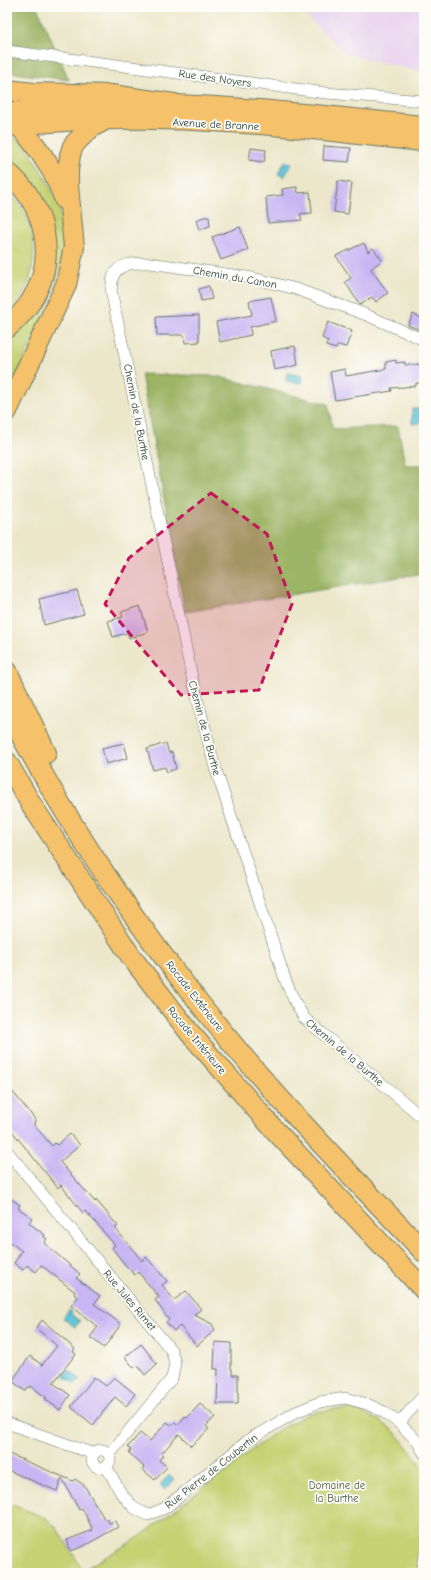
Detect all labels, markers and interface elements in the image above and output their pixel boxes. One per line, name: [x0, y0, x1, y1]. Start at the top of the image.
street label: Rue des Noyers: [178, 67, 252, 90]
street label: Avenue de Branne: [172, 116, 260, 133]
street label: Chemin du Canon: [192, 264, 278, 291]
street label: Chemin de la Burthe: [121, 363, 152, 462]
street label: Chemin de la Burthe: [186, 679, 224, 777]
street label: Rocade Extérieure: [163, 958, 227, 1035]
street label: Rocade Intérieure: [164, 1004, 229, 1077]
street label: Chemin de la Burthe: [303, 1016, 387, 1089]
street label: Rue Jules Rimet: [101, 1267, 159, 1334]
street label: Rue Pierre de Coubertin: [162, 1431, 260, 1512]
park label: Domaine de la Burthe: [309, 1479, 366, 1505]

